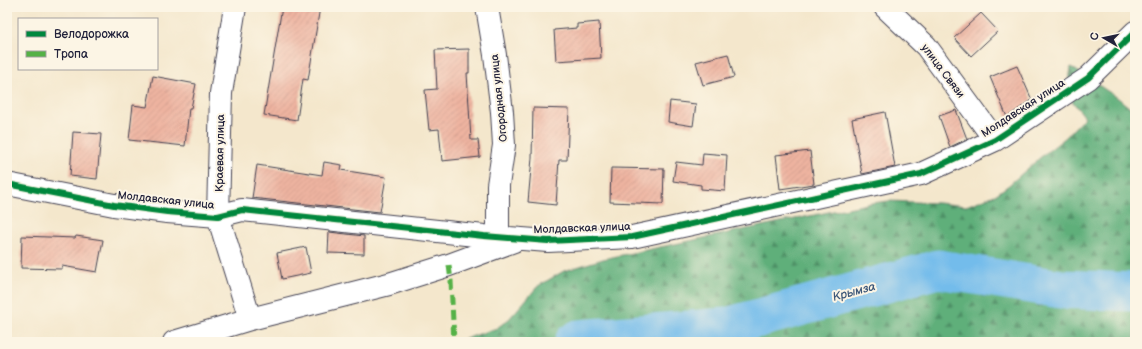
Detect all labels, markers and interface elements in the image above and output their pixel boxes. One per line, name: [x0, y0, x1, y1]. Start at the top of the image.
legend: [18, 18, 158, 70]
north arrow: [1084, 18, 1124, 58]
text: Велодорожка: [54, 27, 129, 42]
text: С: [1088, 31, 1102, 41]
street label: улица Связи: [919, 41, 967, 101]
text: Тропа: [54, 47, 88, 62]
street label: Огородная улица: [488, 53, 510, 143]
street label: Молдавская улица: [979, 76, 1068, 140]
street label: Краевая улица: [213, 114, 227, 192]
street label: Молдавская улица: [117, 188, 215, 212]
street label: Молдавская улица: [533, 220, 631, 236]
water label: Крымза: [831, 279, 877, 305]

